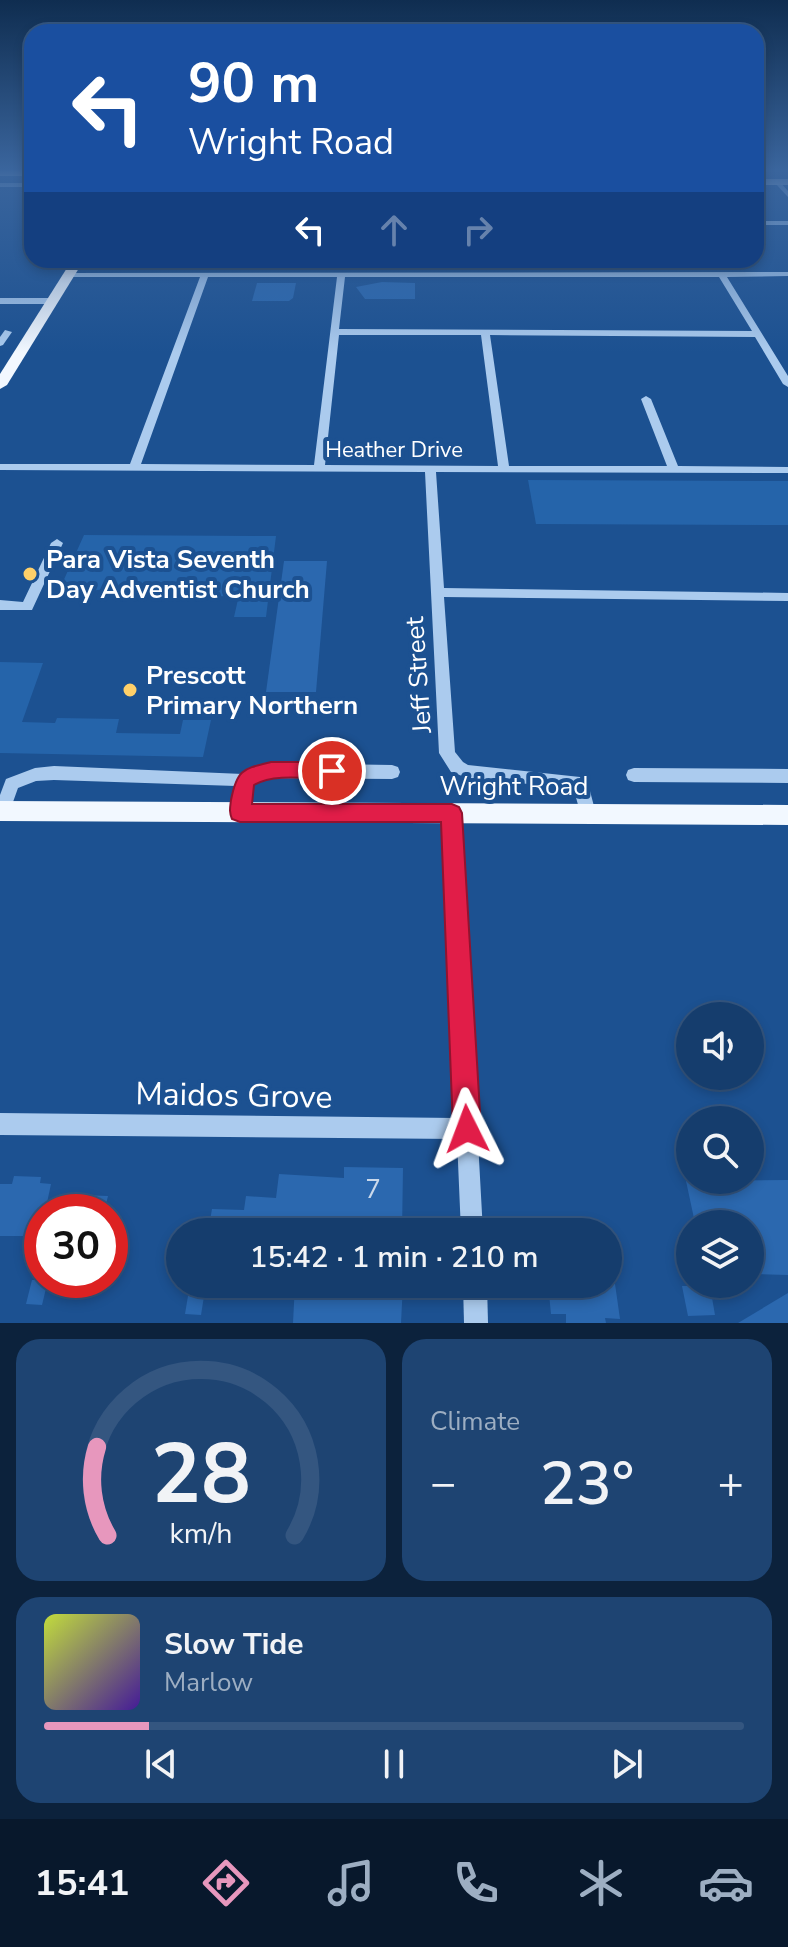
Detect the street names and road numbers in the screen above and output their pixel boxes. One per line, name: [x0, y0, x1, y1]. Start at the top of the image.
street label: Heather Drive: [325, 435, 463, 465]
street label: Jeff Street: [397, 615, 440, 735]
street label: Wright Road: [440, 769, 588, 804]
street label: Maidos Grove: [135, 1072, 333, 1119]

